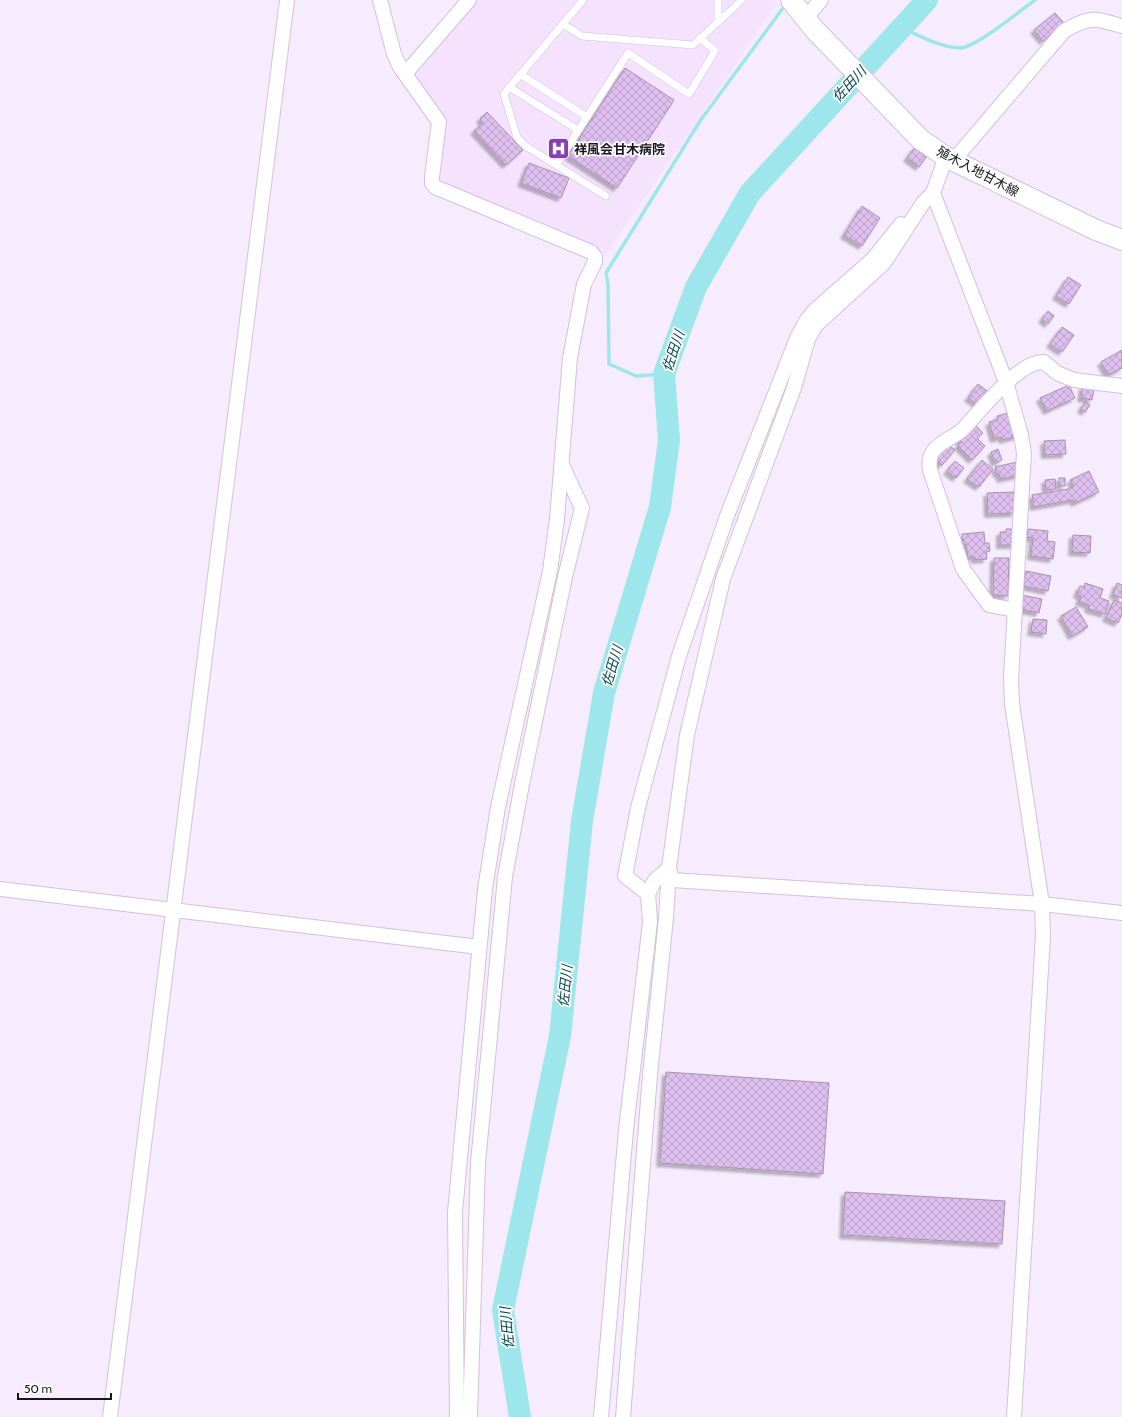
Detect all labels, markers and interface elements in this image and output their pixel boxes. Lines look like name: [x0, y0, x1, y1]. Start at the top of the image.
water label: 佐田川: [828, 61, 871, 105]
hospital icon: 祥風会甘木病院: [546, 136, 572, 162]
place label: 祥風会甘木病院: [574, 141, 665, 157]
street label: 殖木入地甘木線: [934, 143, 1022, 199]
water label: 佐田川: [658, 326, 689, 374]
water label: 佐田川: [597, 641, 627, 689]
water label: 佐田川: [554, 962, 576, 1008]
water label: 佐田川: [496, 1304, 518, 1350]
scale bar: [18, 1375, 111, 1401]
text: 50 m: [24, 1381, 52, 1396]

